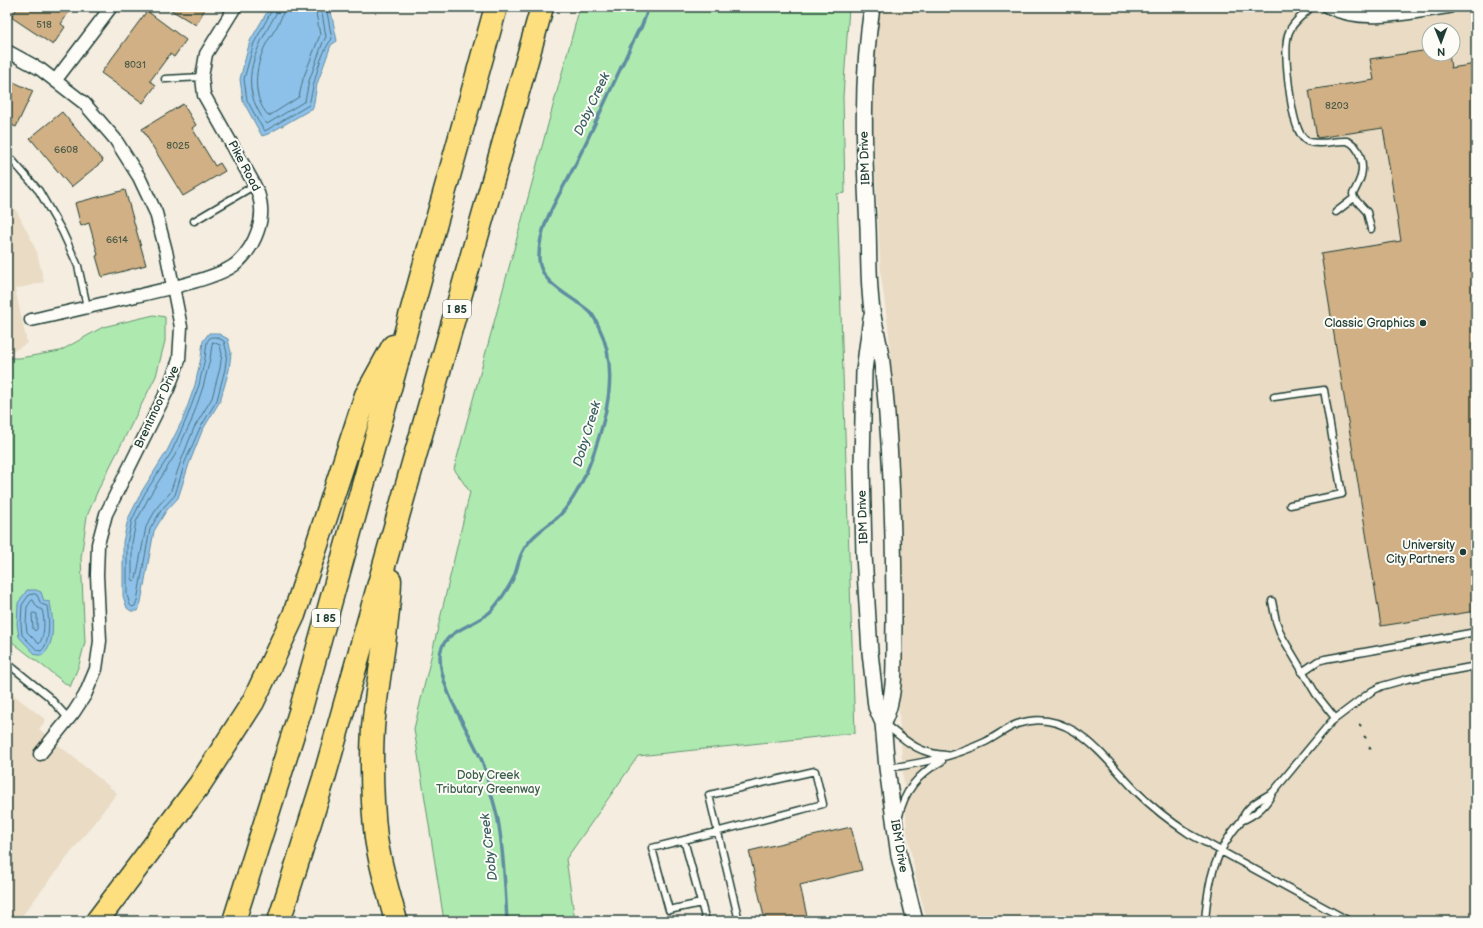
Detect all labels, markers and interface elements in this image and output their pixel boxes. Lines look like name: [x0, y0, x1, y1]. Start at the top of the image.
house number: 518: [36, 19, 52, 31]
north arrow: [1421, 22, 1461, 62]
text: N: [1437, 45, 1445, 58]
house number: 8031: [124, 59, 146, 71]
water label: Doby Creek: [570, 69, 614, 138]
house number: 8203: [1325, 100, 1349, 112]
street label: IBM Drive: [857, 131, 873, 185]
street label: Pike Road: [224, 138, 264, 194]
house number: 8025: [166, 140, 190, 152]
house number: 6608: [54, 144, 78, 156]
house number: 6614: [106, 234, 128, 246]
road number: I 85: [443, 300, 471, 318]
place label: Classic Graphics: [1324, 316, 1415, 331]
marker: Classic Graphics: [1418, 318, 1428, 328]
street label: Brentmoor Drive: [131, 363, 183, 451]
water label: Doby Creek: [569, 399, 605, 469]
street label: IBM Drive: [855, 490, 871, 544]
place label: University City Partners: [1386, 538, 1456, 567]
marker: University City Partners: [1458, 547, 1468, 557]
road number: I 85: [312, 609, 340, 627]
park label: Doby Creek Tributary Greenway: [436, 768, 541, 797]
water label: Doby Creek: [477, 812, 501, 882]
street label: IBM Drive: [887, 818, 911, 874]

